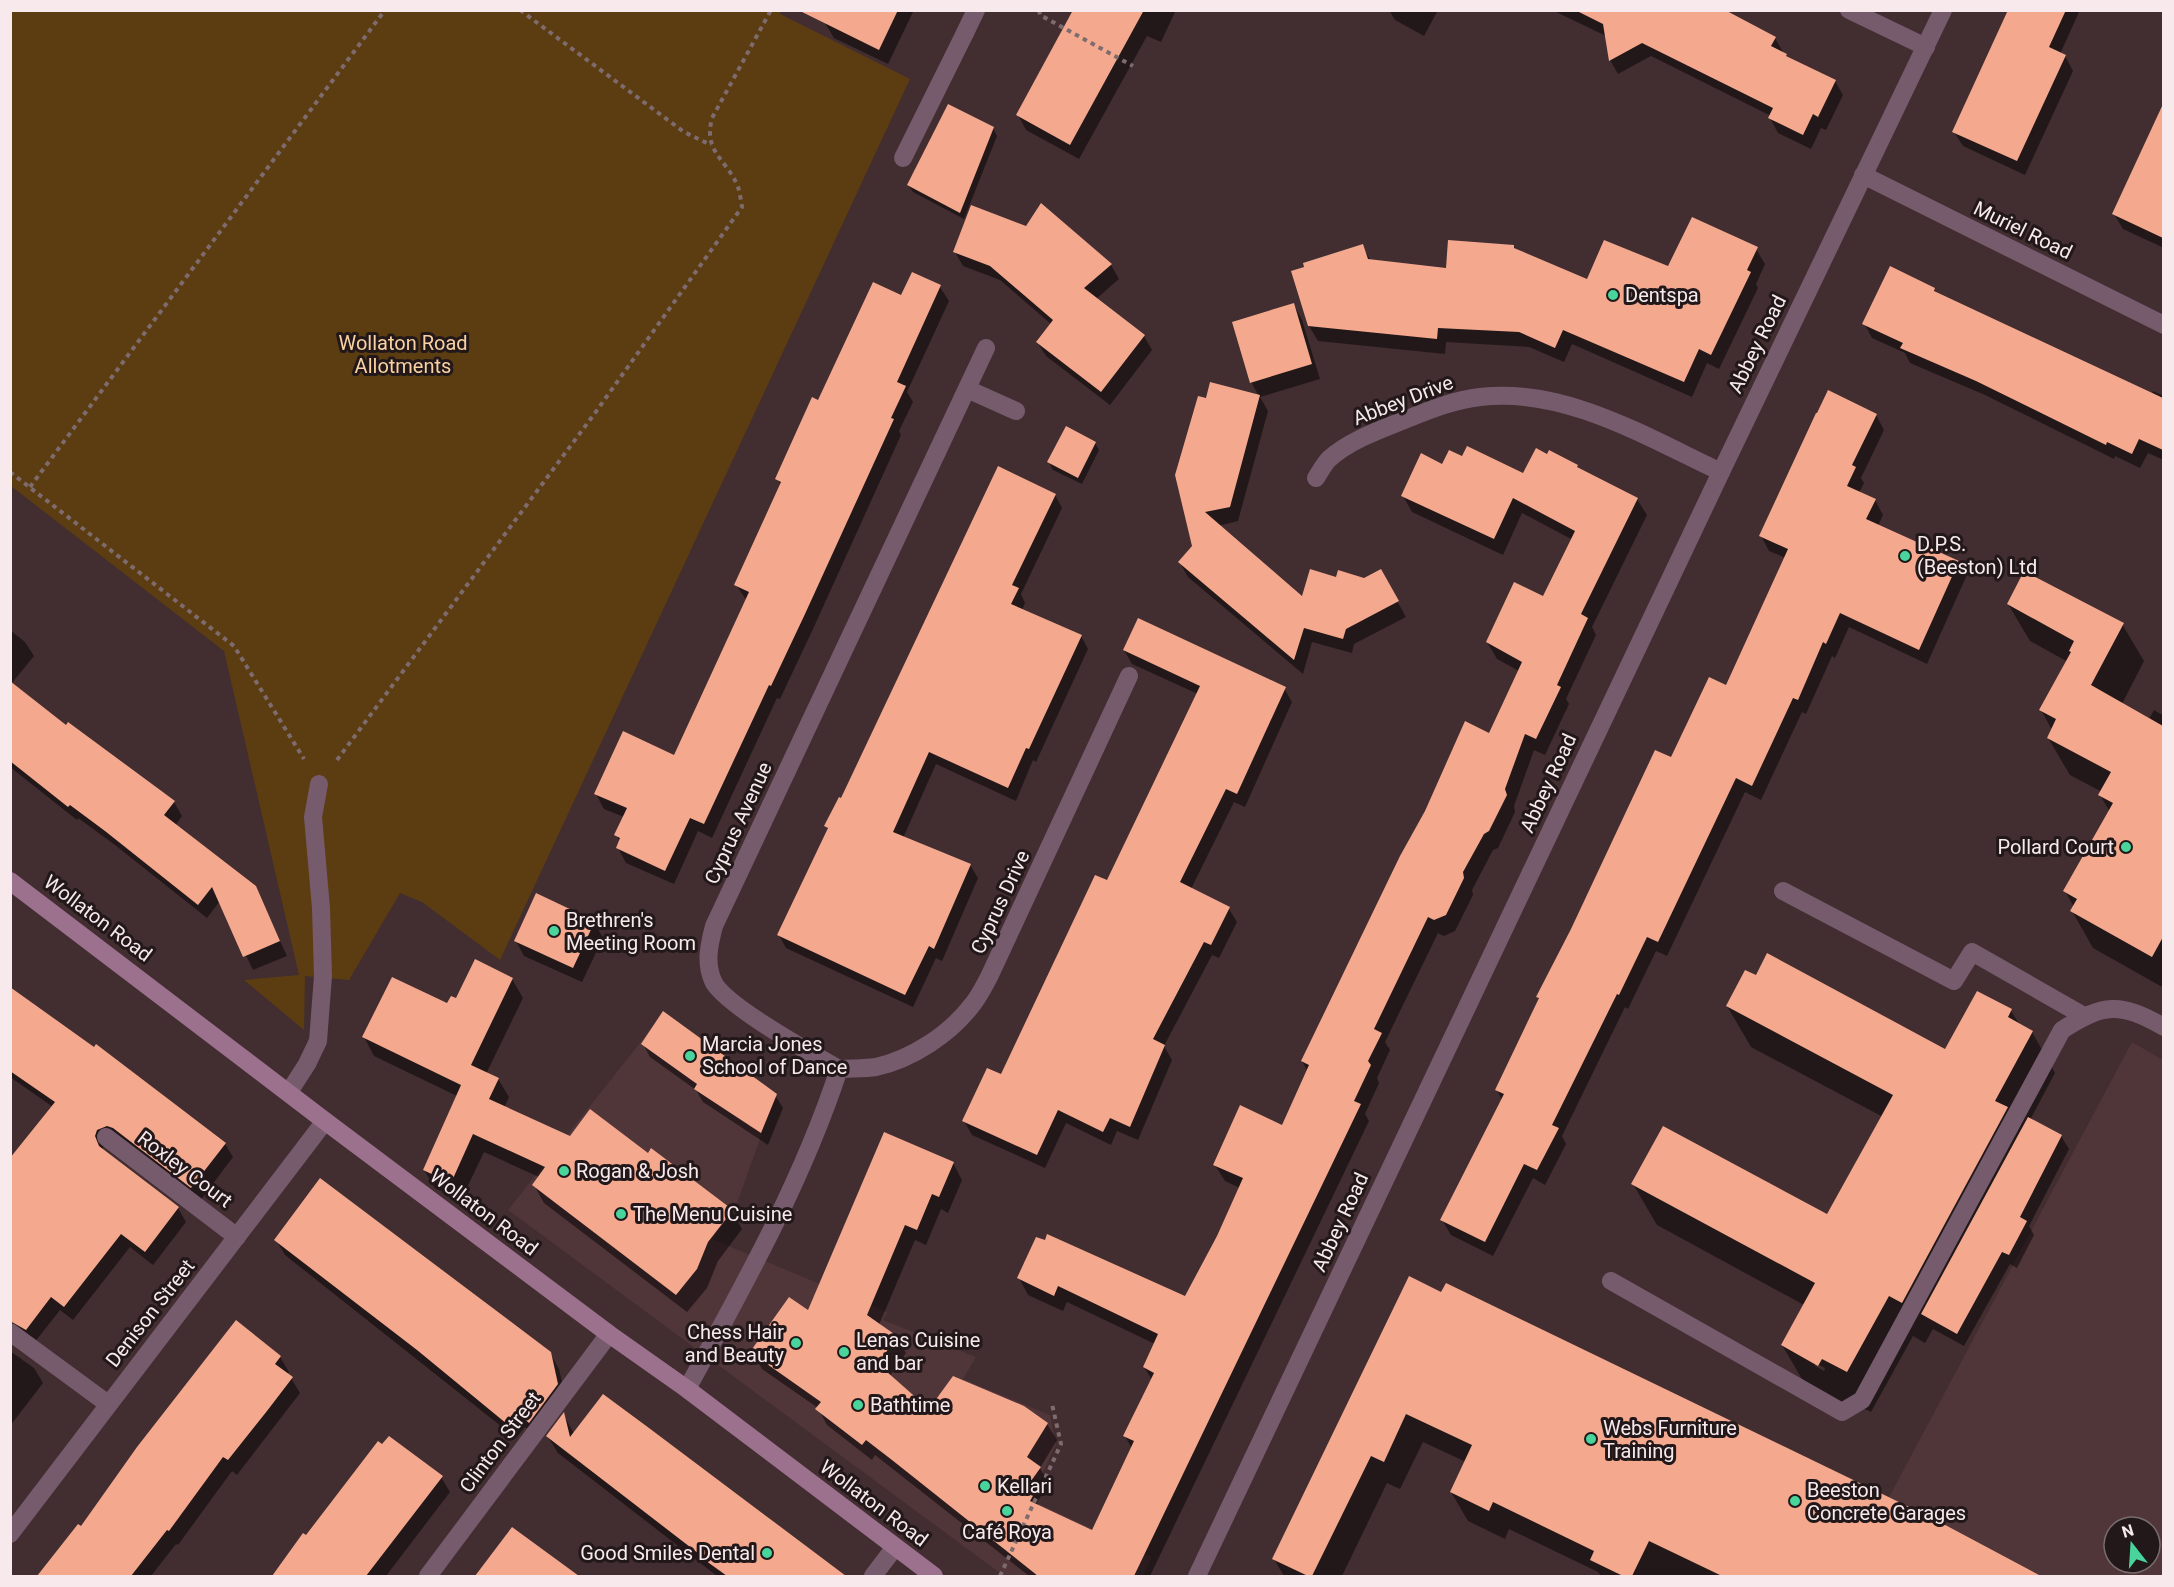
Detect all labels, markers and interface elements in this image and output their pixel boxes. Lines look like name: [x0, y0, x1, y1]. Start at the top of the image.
street label: Muriel Road: [1970, 196, 2076, 264]
place label: Dentspa: [1625, 283, 1699, 307]
marker: Dentspa: [1606, 288, 1620, 302]
street label: Abbey Road: [1723, 291, 1791, 397]
park label: Wollaton Road Allotments: [338, 331, 468, 378]
street label: Abbey Drive: [1350, 370, 1456, 430]
place label: D.P.S. (Beeston) Ltd: [1917, 532, 2037, 579]
marker: D.P.S. (Beeston) Ltd: [1898, 549, 1912, 563]
street label: Abbey Road: [1515, 730, 1581, 836]
street label: Cyprus Avenue: [699, 758, 777, 888]
place label: Pollard Court: [1997, 835, 2114, 859]
marker: Pollard Court: [2119, 840, 2133, 854]
street label: Cyprus Drive: [966, 846, 1034, 958]
street label: Wollaton Road: [39, 870, 157, 966]
place label: Brethren's Meeting Room: [566, 908, 696, 955]
marker: Brethren's Meeting Room: [547, 924, 561, 938]
place label: Marcia Jones School of Dance: [702, 1032, 847, 1079]
marker: Marcia Jones School of Dance: [683, 1049, 697, 1063]
street label: Roxley Court: [133, 1126, 237, 1212]
place label: Rogan & Josh: [576, 1159, 699, 1183]
street label: Wollaton Road: [425, 1164, 543, 1260]
marker: Rogan & Josh: [557, 1164, 571, 1178]
street label: Abbey Road: [1307, 1169, 1373, 1275]
place label: The Menu Cuisine: [633, 1202, 792, 1226]
marker: The Menu Cuisine: [614, 1207, 628, 1221]
street label: Denison Street: [100, 1254, 200, 1372]
place label: Chess Hair and Beauty: [685, 1320, 785, 1367]
place label: Lenas Cuisine and bar: [856, 1328, 980, 1375]
marker: Chess Hair and Beauty: [789, 1336, 803, 1350]
marker: Lenas Cuisine and bar: [837, 1345, 851, 1359]
street label: Clinton Street: [454, 1387, 546, 1497]
place label: Bathtime: [870, 1393, 950, 1417]
marker: Bathtime: [851, 1398, 865, 1412]
place label: Webs Furniture Training: [1603, 1416, 1737, 1463]
marker: Webs Furniture Training: [1584, 1432, 1598, 1446]
street label: Wollaton Road: [815, 1455, 933, 1551]
place label: Kellari: [997, 1474, 1052, 1498]
place label: Beeston Concrete Garages: [1807, 1478, 1966, 1525]
marker: Kellari: [978, 1479, 992, 1493]
marker: Beeston Concrete Garages: [1788, 1494, 1802, 1508]
marker: Café Roya: [1000, 1504, 1014, 1518]
north arrow: [2102, 1515, 2162, 1575]
place label: Café Roya: [962, 1520, 1052, 1544]
text: N: [2120, 1520, 2136, 1542]
place label: Good Smiles Dental: [580, 1541, 755, 1565]
marker: Good Smiles Dental: [760, 1546, 774, 1560]

